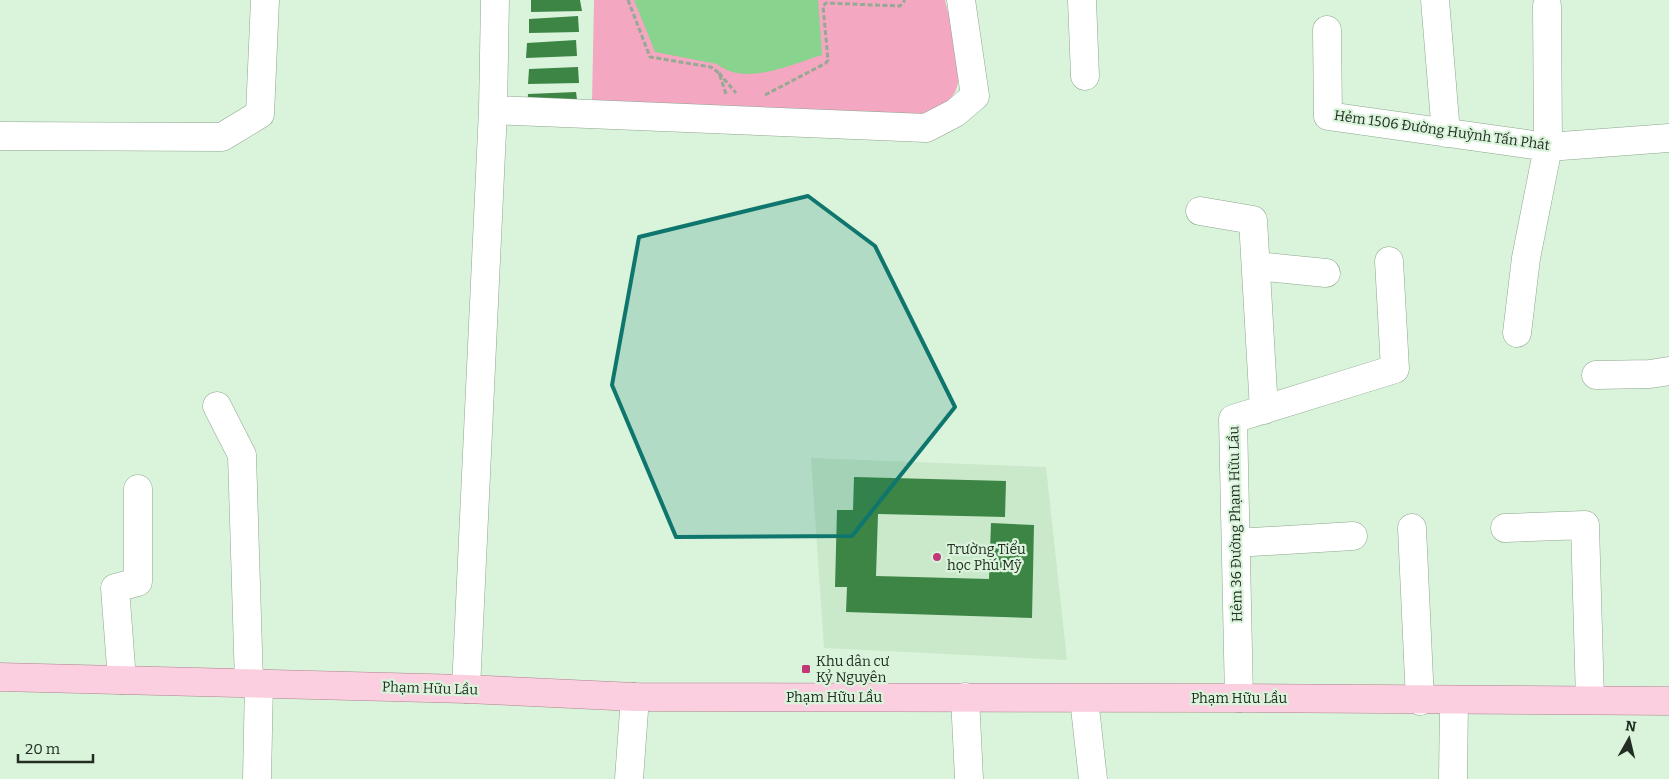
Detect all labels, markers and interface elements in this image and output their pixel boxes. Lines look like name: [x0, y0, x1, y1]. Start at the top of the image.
street label: Hẻm 1506 Đường Huỳnh Tấn Phát: [1333, 106, 1551, 154]
street label: Hẻm 36 Đường Phạm Hữu Lầu: [1224, 425, 1246, 622]
place label: Trường Tiểu học Phú Mỹ: [947, 540, 1026, 574]
marker: Trường Tiểu học Phú Mỹ: [931, 551, 943, 563]
place label: Khu dân cư Kỷ Nguyên: [816, 653, 890, 686]
marker: Khu dân cư Kỷ Nguyên: [800, 663, 812, 675]
street label: Phạm Hữu Lầu: [382, 677, 479, 699]
street label: Phạm Hữu Lầu: [786, 688, 882, 706]
street label: Phạm Hữu Lầu: [1191, 689, 1287, 707]
north arrow: [1604, 714, 1654, 764]
text: N: [1624, 717, 1637, 736]
scale bar: [18, 732, 92, 764]
text: 20 m: [25, 740, 61, 758]

